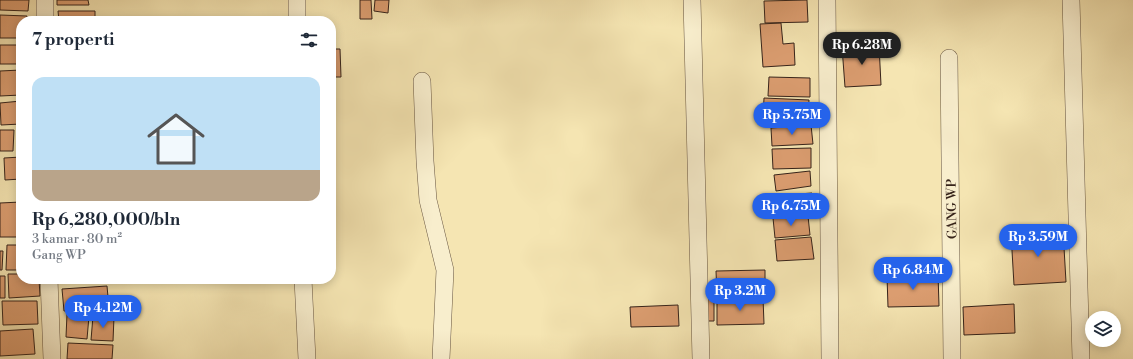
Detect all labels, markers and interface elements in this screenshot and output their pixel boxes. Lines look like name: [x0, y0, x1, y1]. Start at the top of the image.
text: 7 properti: [32, 29, 114, 51]
icon: filters: [298, 29, 320, 51]
pin: Rp 6.28M: [821, 32, 903, 66]
text: Rp 6.28M: [832, 37, 892, 53]
pin: Rp 5.75M: [751, 102, 833, 136]
icon: home: [140, 103, 212, 175]
text: Rp 5.75M: [762, 107, 822, 123]
street label: GANG WP: [943, 179, 961, 239]
pin: Rp 6.75M: [750, 193, 832, 227]
text: Rp 6.75M: [761, 198, 821, 214]
text: Rp 6,280,000/bln: [32, 209, 180, 231]
pin: Rp 3.59M: [997, 224, 1079, 258]
text: Rp 3.59M: [1008, 229, 1068, 245]
text: 3 kamar · 80 m²: [32, 231, 122, 247]
text: Gang WP: [32, 247, 86, 263]
pin: Rp 6.84M: [872, 257, 954, 291]
text: Rp 6.84M: [883, 262, 943, 278]
pin: Rp 3.2M: [703, 278, 777, 312]
text: Rp 3.2M: [714, 283, 766, 299]
pin: Rp 4.12M: [62, 295, 144, 329]
text: Rp 4.12M: [73, 300, 133, 316]
map controls: [1085, 311, 1121, 347]
button: layers: [1085, 311, 1121, 347]

